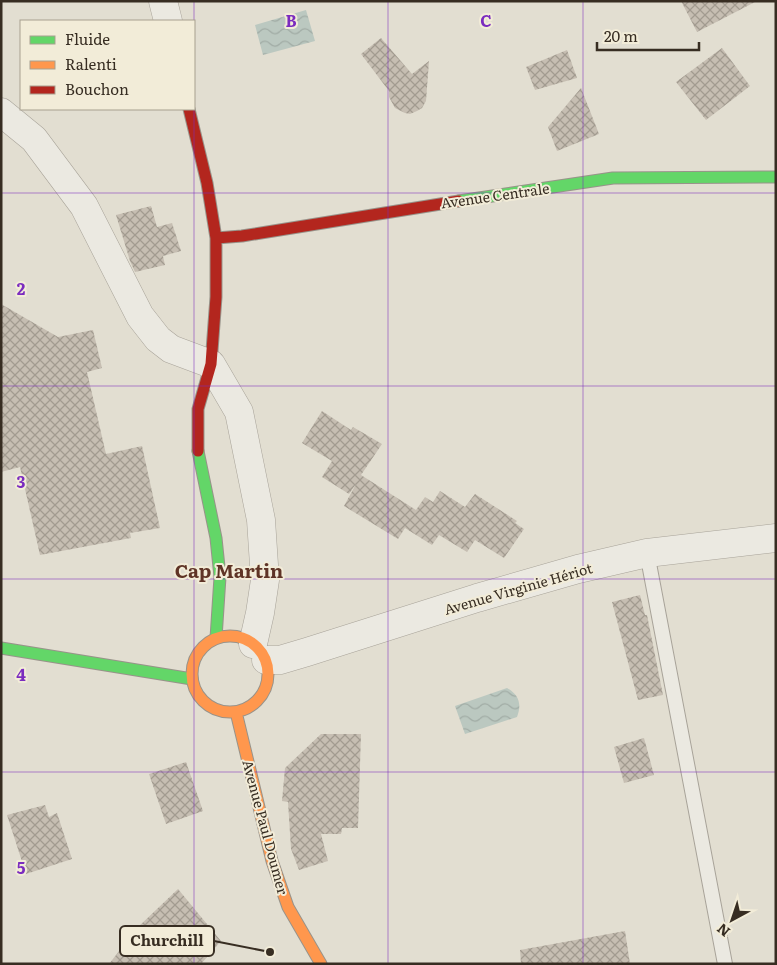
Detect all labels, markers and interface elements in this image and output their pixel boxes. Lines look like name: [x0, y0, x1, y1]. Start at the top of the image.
text: B: [285, 8, 297, 32]
text: C: [480, 8, 492, 32]
legend: [20, 20, 195, 110]
scale bar: [597, 20, 700, 52]
text: 20 m: [604, 24, 638, 47]
text: Fluide: [65, 27, 110, 50]
text: Ralenti: [65, 52, 117, 75]
text: Bouchon: [65, 77, 129, 100]
street label: Avenue Centrale: [440, 178, 550, 212]
text: 2: [17, 276, 26, 300]
text: 3: [17, 469, 26, 493]
district label: Cap Martin: [175, 556, 283, 584]
street label: Avenue Virginie Hériot: [441, 557, 595, 619]
text: 4: [16, 662, 26, 686]
street label: Avenue Paul Doumer: [238, 757, 294, 897]
text: 5: [17, 855, 26, 879]
north arrow: [707, 895, 757, 945]
text: N: [712, 919, 734, 942]
callout: Churchill: [120, 926, 214, 956]
text: Churchill: [130, 928, 204, 951]

